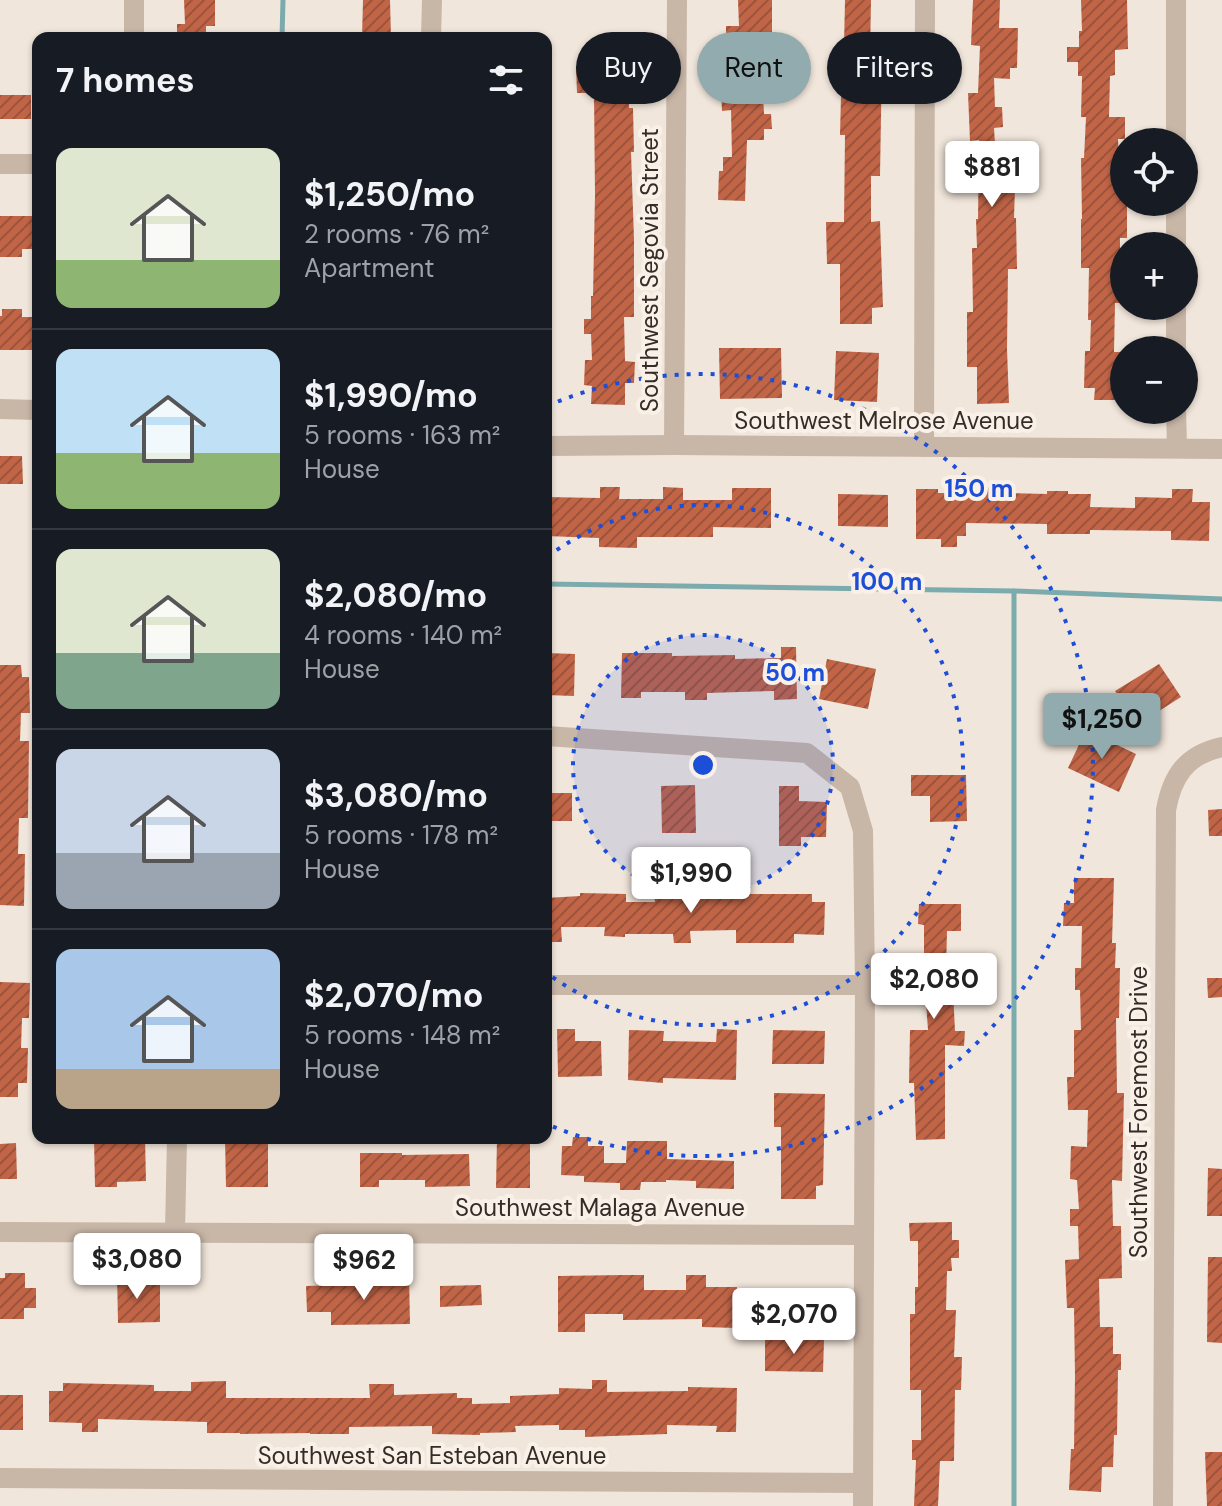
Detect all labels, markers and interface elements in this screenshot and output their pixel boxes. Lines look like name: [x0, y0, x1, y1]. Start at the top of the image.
chip: Buy: [576, 32, 681, 104]
chip: Rent: [697, 32, 811, 104]
chip: Filters: [827, 32, 962, 104]
text: 7 homes: [56, 58, 195, 103]
icon: filters: [484, 58, 528, 102]
street label: Southwest Segovia Street: [634, 128, 665, 412]
map controls: [1110, 128, 1198, 424]
button: locate: [1110, 128, 1198, 216]
pin: $881: [945, 141, 1039, 209]
text: $881: [963, 150, 1021, 184]
text: $1,250/mo: [304, 172, 475, 217]
icon: home: [120, 180, 216, 276]
text: 2 rooms · 76 m²: [304, 217, 489, 251]
button: +: [1110, 232, 1198, 320]
text: Apartment: [304, 251, 435, 285]
button: −: [1110, 336, 1198, 424]
text: $1,990/mo: [304, 373, 478, 418]
icon: home: [120, 381, 216, 477]
street label: Southwest Melrose Avenue: [734, 405, 1034, 436]
text: 5 rooms · 163 m²: [304, 418, 500, 452]
text: House: [304, 452, 380, 486]
text: 150 m: [945, 473, 1013, 504]
text: 100 m: [852, 566, 922, 597]
text: $2,080/mo: [304, 573, 487, 618]
icon: home: [120, 581, 216, 677]
text: 4 rooms · 140 m²: [304, 618, 502, 652]
text: House: [304, 652, 380, 686]
text: 50 m: [765, 657, 825, 688]
pin: $1,250: [1037, 693, 1167, 761]
text: $1,250: [1061, 702, 1143, 736]
centre of rings: [689, 751, 717, 779]
text: $3,080/mo: [304, 773, 488, 818]
icon: home: [120, 781, 216, 877]
text: 5 rooms · 178 m²: [304, 818, 498, 852]
pin: $1,990: [626, 847, 756, 915]
text: House: [304, 852, 380, 886]
text: $1,990: [650, 856, 732, 890]
pin: $2,080: [869, 953, 999, 1021]
text: $2,080: [889, 962, 979, 996]
street label: Southwest Foremost Drive: [1123, 966, 1154, 1258]
text: $2,070/mo: [304, 973, 484, 1018]
icon: home: [120, 981, 216, 1077]
text: 5 rooms · 148 m²: [304, 1018, 500, 1052]
text: House: [304, 1052, 380, 1086]
street label: Southwest Malaga Avenue: [455, 1192, 745, 1223]
pin: $3,080: [72, 1233, 202, 1301]
pin: $962: [317, 1234, 411, 1302]
text: $3,080: [92, 1242, 182, 1276]
text: $962: [332, 1243, 396, 1277]
pin: $2,070: [729, 1288, 859, 1356]
text: $2,070: [750, 1297, 838, 1331]
street label: Southwest San Esteban Avenue: [258, 1440, 606, 1471]

